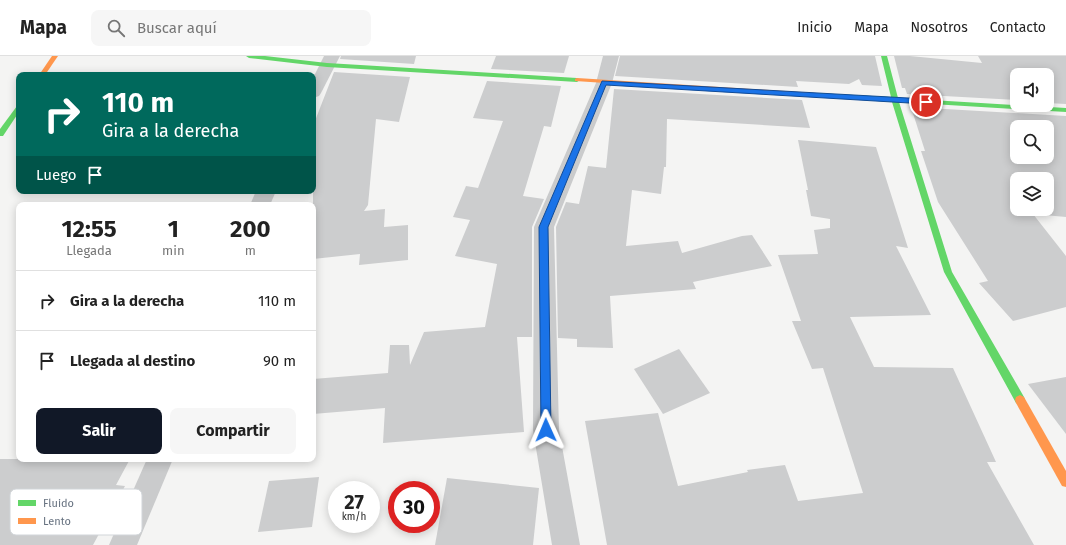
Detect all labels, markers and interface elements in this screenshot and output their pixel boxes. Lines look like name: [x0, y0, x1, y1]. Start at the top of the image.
search box: [91, 10, 371, 46]
text: Mapa: [20, 16, 67, 39]
icon: search: [105, 17, 127, 39]
text: Buscar aquí: [137, 19, 217, 37]
text: Inicio: [797, 19, 832, 36]
text: Mapa: [854, 19, 889, 36]
text: Nosotros: [911, 19, 968, 36]
text: Contacto: [990, 19, 1046, 36]
map controls: [1010, 68, 1054, 216]
button: sound: [1010, 68, 1054, 112]
pin: [909, 85, 943, 119]
text: 110 m: [102, 86, 174, 119]
icon: right: [36, 88, 88, 140]
icon: arrive: [915, 91, 937, 113]
text: Gira a la derecha: [102, 120, 239, 142]
button: search: [1010, 120, 1054, 164]
icon: arrive: [84, 164, 106, 186]
text: Luego: [36, 166, 76, 184]
button: layers: [1010, 172, 1054, 216]
text: 12:55: [61, 215, 117, 243]
text: 1: [168, 215, 179, 243]
text: 200: [230, 215, 271, 243]
text: Llegada: [66, 243, 112, 258]
text: min: [162, 243, 185, 258]
text: m: [245, 243, 256, 258]
icon: right: [36, 290, 58, 312]
text: Gira a la derecha: [70, 292, 184, 310]
text: 110 m: [258, 292, 296, 310]
icon: arrive: [36, 350, 58, 372]
text: Llegada al destino: [70, 352, 195, 370]
text: 90 m: [263, 352, 296, 370]
button: Salir: [36, 408, 162, 454]
button: Compartir: [170, 408, 296, 454]
position arrow: [525, 409, 567, 451]
speed limit sign: 30: [388, 481, 440, 533]
legend: [10, 489, 142, 535]
text: 27: [344, 490, 364, 514]
text: Fluido: [43, 497, 74, 510]
text: km/h: [342, 511, 366, 523]
text: Lento: [43, 515, 71, 528]

